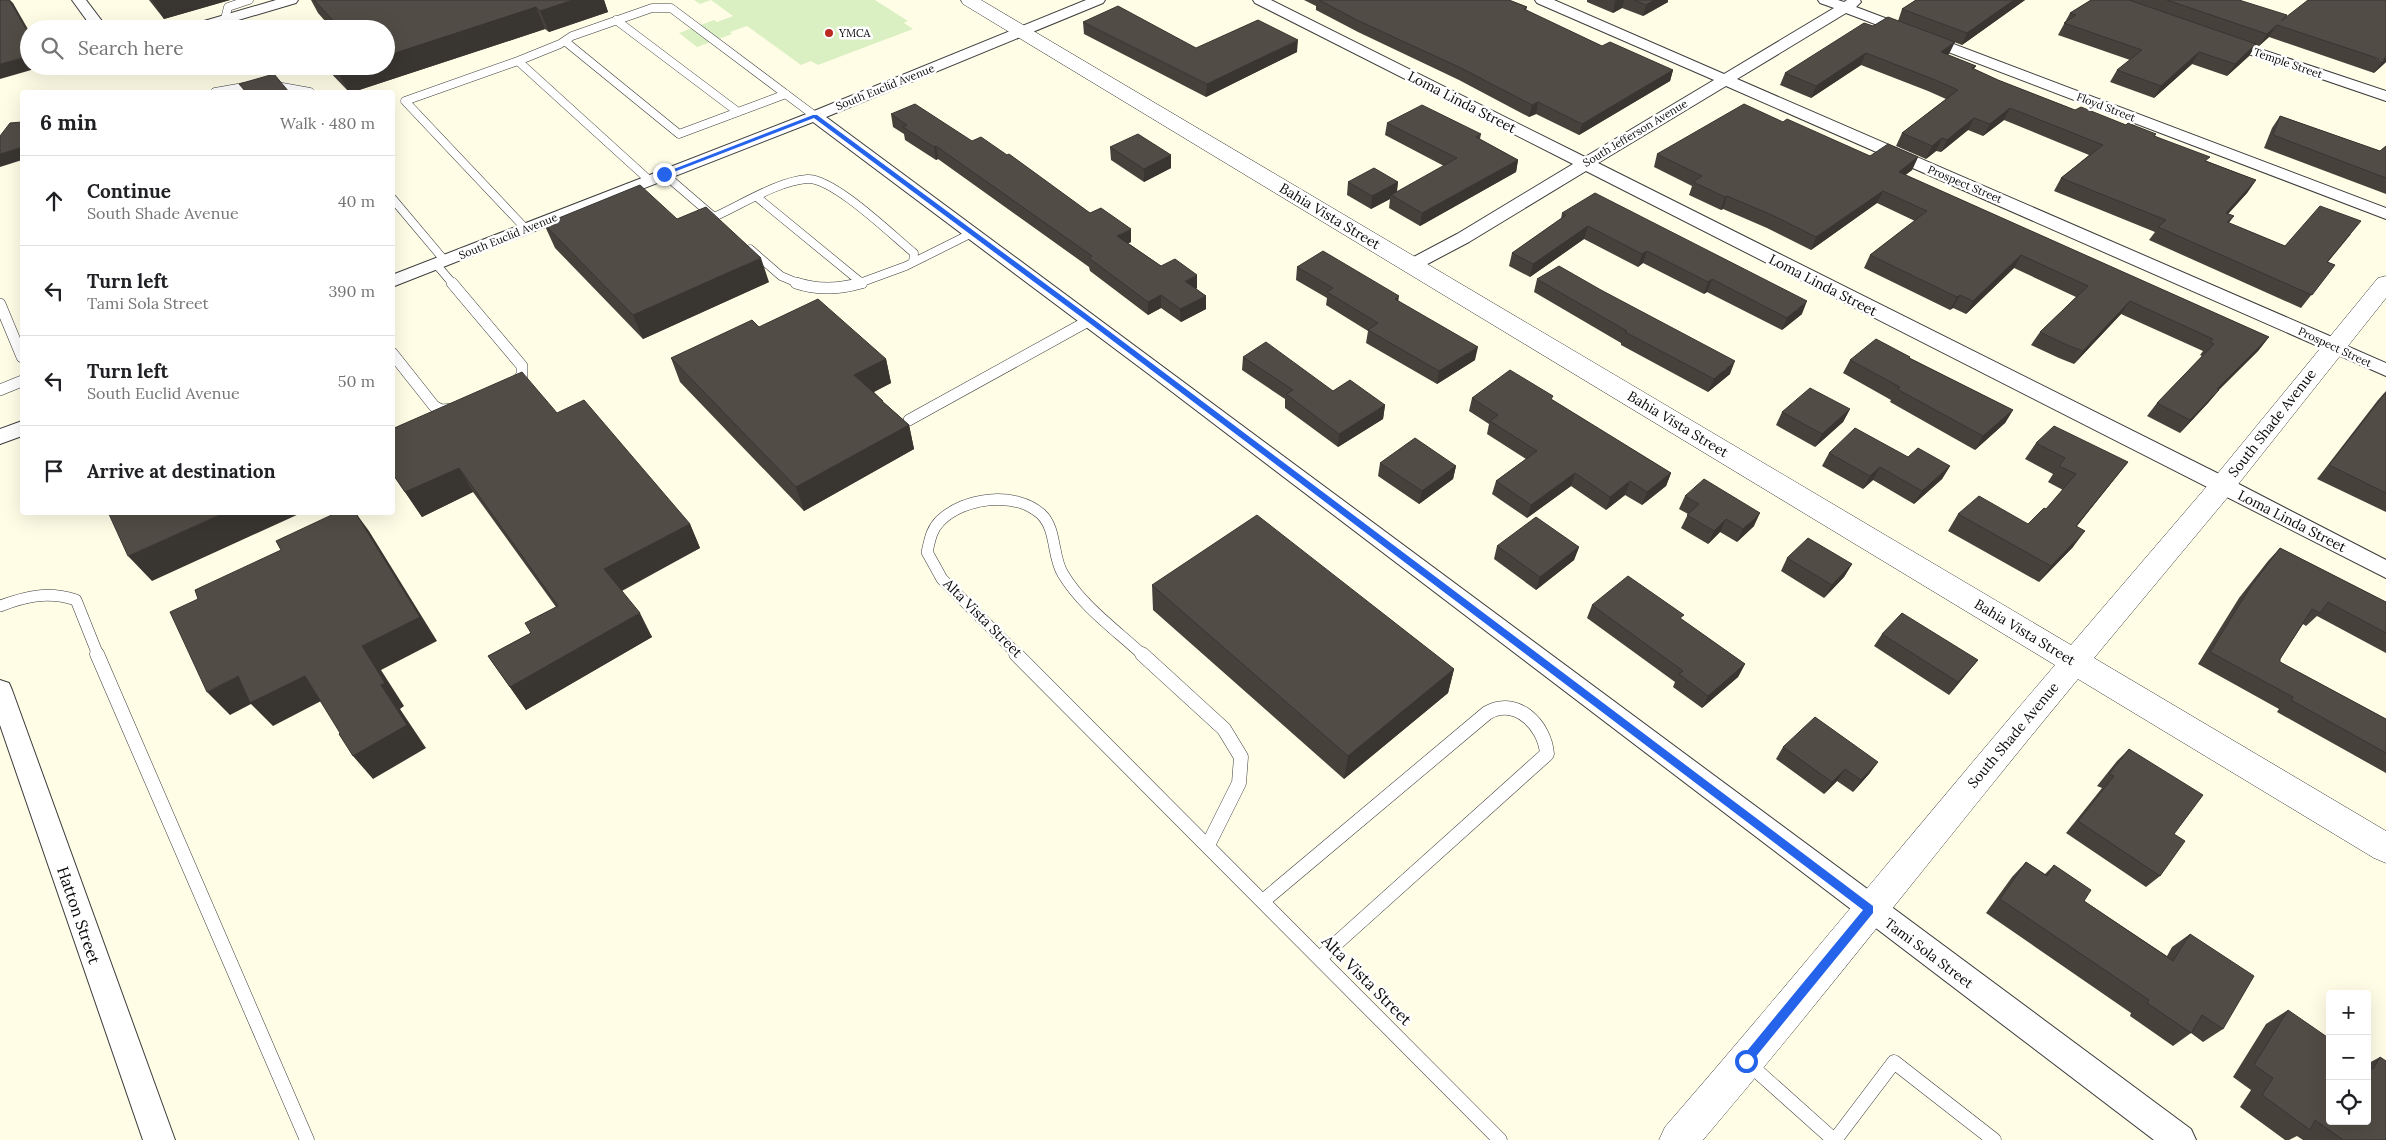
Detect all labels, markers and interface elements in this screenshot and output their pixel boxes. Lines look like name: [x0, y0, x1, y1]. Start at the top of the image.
search box: [20, 20, 395, 75]
place label: YMCA: [838, 26, 872, 40]
marker: YMCA: [823, 27, 835, 39]
icon: search: [38, 34, 66, 62]
text: Search here: [78, 36, 184, 60]
street label: Temple Street: [2252, 45, 2325, 82]
street label: South Euclid Avenue: [834, 61, 936, 113]
street label: Loma Linda Street: [1405, 67, 1520, 137]
street label: Floyd Street: [2075, 89, 2138, 125]
street label: South Jefferson Avenue: [1580, 96, 1690, 170]
text: 6 min: [40, 109, 97, 136]
text: Walk · 480 m: [280, 113, 375, 133]
street label: Prospect Street: [1926, 162, 2005, 206]
route end: [653, 163, 676, 186]
text: Continue: [87, 179, 171, 203]
street label: Bahia Vista Street: [1276, 179, 1384, 254]
icon: ahead: [40, 187, 68, 215]
text: 40 m: [338, 191, 375, 211]
text: South Shade Avenue: [87, 203, 239, 223]
street label: South Euclid Avenue: [457, 210, 559, 262]
street label: Loma Linda Street: [1766, 250, 1881, 320]
text: Turn left: [87, 269, 168, 293]
icon: left: [40, 277, 68, 305]
text: 390 m: [328, 281, 375, 301]
text: Tami Sola Street: [87, 293, 209, 313]
street label: Prospect Street: [2296, 324, 2375, 370]
text: Turn left: [87, 359, 168, 383]
street label: South Shade Avenue: [2224, 365, 2320, 481]
icon: left: [40, 367, 68, 395]
text: 50 m: [338, 371, 375, 391]
text: South Euclid Avenue: [87, 383, 240, 403]
street label: Bahia Vista Street: [1624, 387, 1732, 462]
icon: arrive: [40, 457, 68, 485]
text: Arrive at destination: [87, 459, 276, 483]
street label: Loma Linda Street: [2235, 486, 2350, 556]
street label: Alta Vista Street: [939, 574, 1027, 662]
street label: Bahia Vista Street: [1971, 595, 2079, 670]
street label: South Shade Avenue: [1963, 678, 2063, 792]
street label: Hatton Street: [53, 864, 105, 967]
street label: Tami Sola Street: [1881, 914, 1977, 993]
street label: Alta Vista Street: [1317, 930, 1417, 1030]
map controls: [2326, 990, 2371, 1125]
button: +: [2326, 990, 2371, 1035]
button: −: [2326, 1035, 2371, 1080]
route start: [1735, 1050, 1758, 1073]
button: locate: [2326, 1080, 2371, 1125]

